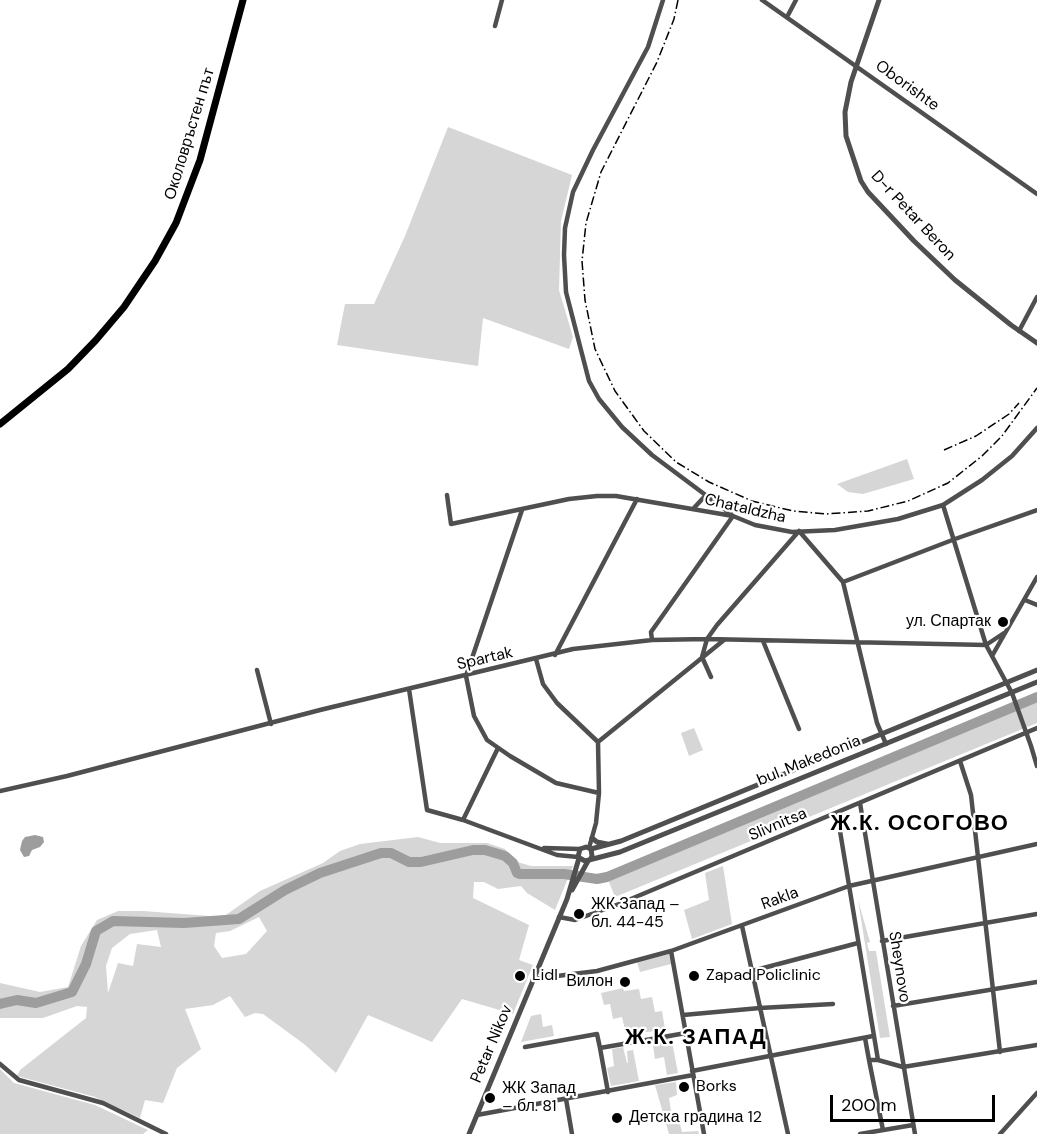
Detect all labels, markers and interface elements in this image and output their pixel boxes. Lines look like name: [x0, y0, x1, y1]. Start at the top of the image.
street label: Oborishte: [871, 56, 943, 116]
street label: Околовръстен път: [161, 66, 219, 202]
street label: D-r Petar Beron: [867, 167, 959, 265]
street label: Chataldzha: [702, 490, 788, 528]
place label: ул. Спартак: [906, 612, 991, 632]
marker: ул. Спартак: [996, 615, 1010, 629]
street label: Spartak: [455, 643, 515, 675]
street label: bul. Makedonia: [754, 731, 864, 791]
street label: Slivnitsa: [746, 804, 810, 846]
district label: Ж.К. ОСОГОВО: [831, 811, 1009, 837]
street label: Rakla: [759, 883, 801, 915]
place label: ЖК Запад – бл. 44-45: [591, 895, 680, 933]
marker: ЖК Запад – бл. 44-45: [572, 907, 586, 921]
street label: Sheynovo: [884, 930, 914, 1004]
place label: Lidl: [532, 966, 558, 986]
place label: Zapad Policlinic: [706, 966, 821, 986]
marker: Lidl: [513, 969, 527, 983]
marker: Zapad Policlinic: [687, 969, 701, 983]
place label: Вилон: [566, 972, 613, 992]
marker: Вилон: [618, 975, 632, 989]
street label: Petar Nikov: [467, 1002, 517, 1086]
district label: Ж.К. ЗАПАД: [625, 1025, 767, 1051]
place label: Borks: [696, 1077, 737, 1097]
place label: ЖК Запад – бл. 81: [502, 1079, 576, 1117]
marker: Borks: [677, 1080, 691, 1094]
scale bar: [833, 1083, 998, 1121]
marker: ЖК Запад – бл. 81: [483, 1091, 497, 1105]
text: 200 m: [841, 1093, 897, 1117]
place label: Детска градина 12: [629, 1108, 762, 1128]
marker: Детска градина 12: [610, 1111, 624, 1125]

